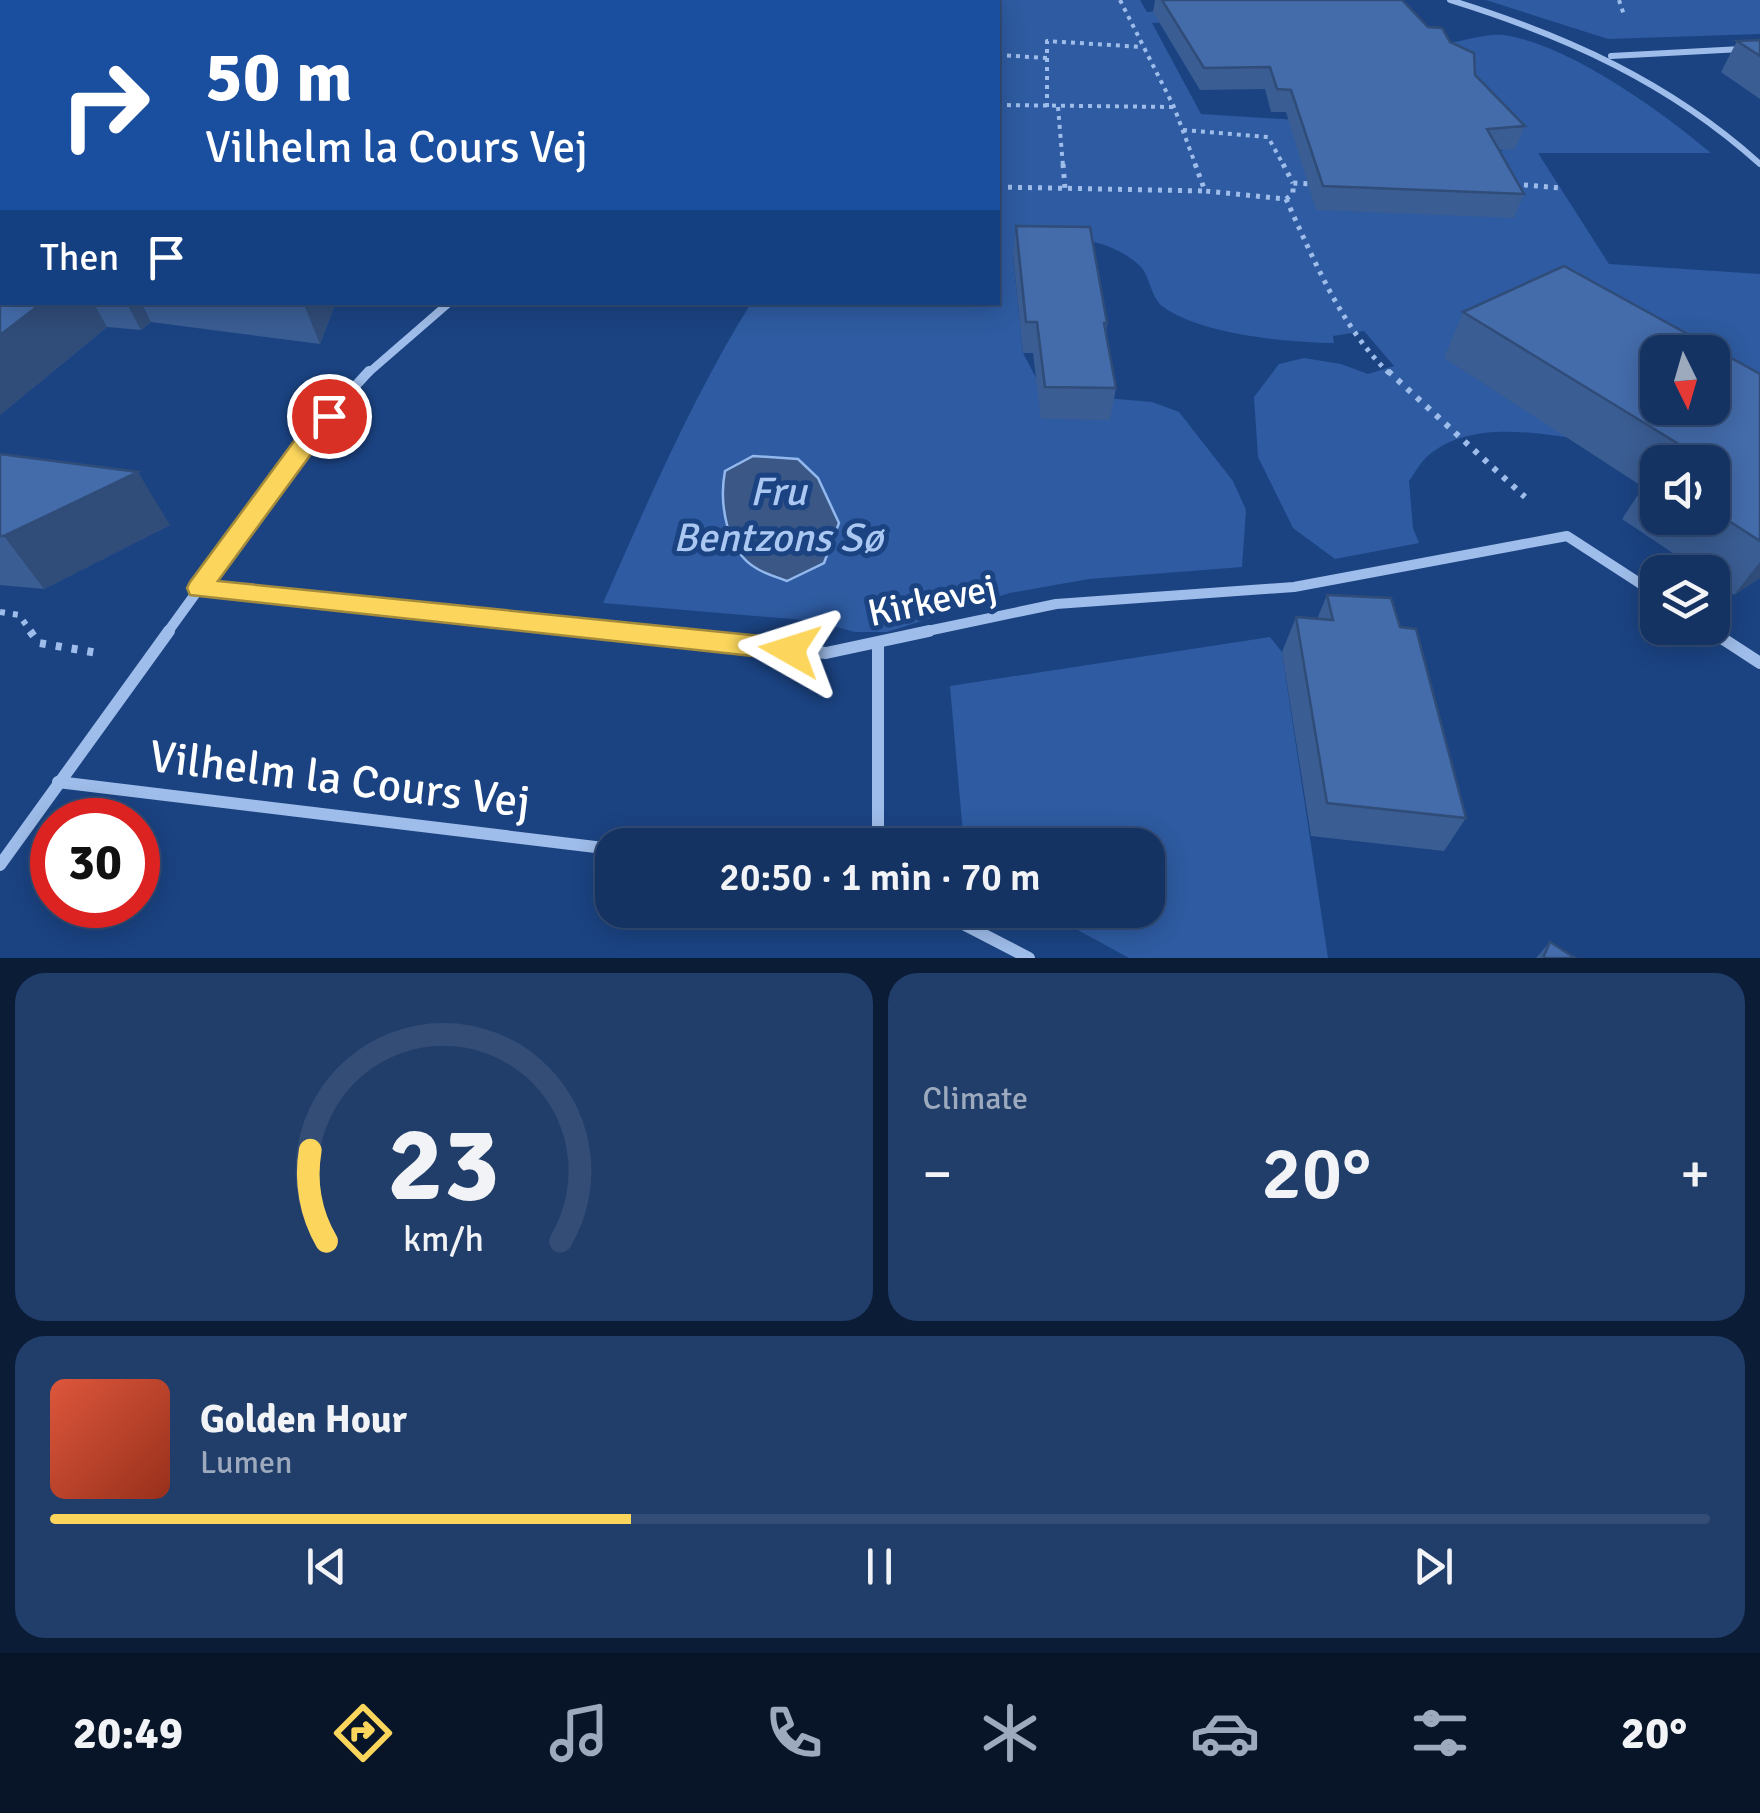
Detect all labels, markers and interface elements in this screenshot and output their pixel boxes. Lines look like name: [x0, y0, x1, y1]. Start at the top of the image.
text: 50 m: [205, 34, 353, 120]
icon: right: [40, 40, 170, 170]
text: Vilhelm la Cours Vej: [205, 120, 588, 175]
icon: arrive: [139, 230, 194, 285]
text: Then: [40, 234, 119, 281]
north arrow: [1640, 335, 1730, 425]
map controls: [1640, 335, 1730, 645]
pin: [287, 374, 372, 459]
icon: arrive: [302, 389, 357, 444]
button: sound: [1640, 445, 1730, 535]
water label: Fru Bentzons Sø: [673, 467, 885, 563]
button: layers: [1640, 555, 1730, 645]
street label: Kirkevej: [864, 564, 1001, 637]
position arrow: [738, 598, 842, 702]
street label: Vilhelm la Cours Vej: [146, 729, 533, 830]
speed limit sign: 30: [30, 798, 160, 928]
text: 20:50 · 1 min · 70 m: [719, 854, 1041, 901]
text: Climate: [923, 1079, 1028, 1118]
text: 23: [388, 1101, 500, 1229]
text: 20°: [1261, 1127, 1371, 1220]
text: −: [923, 1140, 952, 1208]
text: +: [1680, 1140, 1710, 1208]
text: km/h: [403, 1217, 484, 1261]
text: Golden Hour: [200, 1396, 407, 1443]
text: Lumen: [200, 1443, 292, 1482]
icon: previous: [299, 1539, 354, 1594]
icon: pause: [852, 1539, 907, 1594]
icon: next: [1406, 1539, 1461, 1594]
icon: directions: [328, 1698, 398, 1768]
icon: music: [544, 1698, 614, 1768]
icon: phone: [759, 1698, 829, 1768]
icon: climate: [975, 1698, 1045, 1768]
icon: car: [1190, 1698, 1260, 1768]
icon: filters: [1405, 1698, 1475, 1768]
text: 20:49: [73, 1706, 183, 1761]
text: 20°: [1621, 1706, 1687, 1761]

